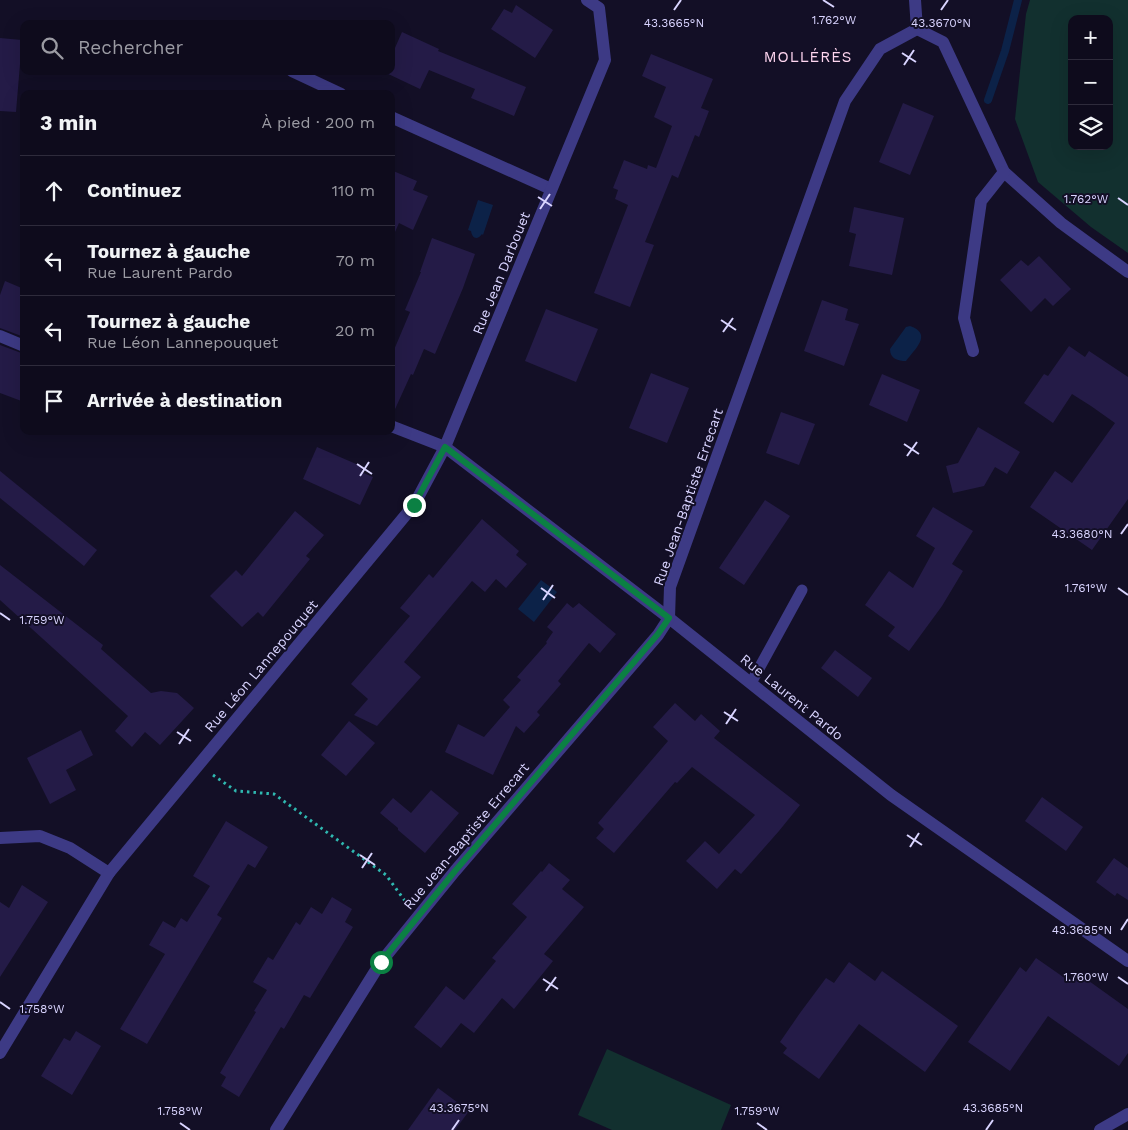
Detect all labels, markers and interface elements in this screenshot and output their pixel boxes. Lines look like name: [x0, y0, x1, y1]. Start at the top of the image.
text: 1.762°W: [812, 13, 857, 27]
map controls: [1068, 15, 1113, 150]
button: +: [1068, 15, 1113, 60]
text: 43.3665°N: [644, 16, 704, 30]
text: 43.3670°N: [911, 16, 971, 30]
search box: [20, 20, 395, 75]
icon: search: [38, 34, 66, 62]
text: Rechercher: [78, 36, 183, 59]
district label: MOLLÉRÈS: [764, 48, 852, 66]
button: −: [1068, 60, 1113, 105]
button: layers: [1068, 105, 1113, 150]
text: 3 min: [40, 110, 97, 135]
text: À pied · 200 m: [262, 113, 375, 132]
icon: ahead: [40, 177, 68, 205]
text: Continuez: [87, 179, 181, 202]
text: 110 m: [332, 181, 375, 200]
text: 1.762°W: [1064, 192, 1109, 206]
street label: Rue Jean Darbouet: [469, 209, 533, 337]
text: Tournez à gauche: [87, 240, 250, 263]
icon: left: [40, 247, 68, 275]
text: 70 m: [336, 251, 375, 270]
text: Rue Laurent Pardo: [87, 263, 233, 282]
text: Tournez à gauche: [87, 310, 250, 333]
icon: left: [40, 317, 68, 345]
text: 20 m: [335, 321, 375, 340]
text: Rue Léon Lannepouquet: [87, 333, 278, 352]
icon: arrive: [40, 387, 68, 415]
text: Arrivée à destination: [87, 389, 282, 412]
street label: Rue Jean-Baptiste Errecart: [650, 406, 726, 588]
route end: [403, 494, 426, 517]
text: 43.3680°N: [1052, 527, 1113, 541]
text: 1.761°W: [1065, 581, 1108, 595]
street label: Rue Léon Lannepouquet: [201, 597, 321, 735]
text: 1.759°W: [19, 613, 65, 627]
street label: Rue Laurent Pardo: [737, 651, 847, 743]
street label: Rue Jean-Baptiste Errecart: [400, 759, 532, 913]
text: 43.3685°N: [1052, 923, 1112, 937]
route start: [370, 951, 393, 974]
text: 1.760°W: [1063, 970, 1109, 984]
text: 1.758°W: [20, 1002, 65, 1016]
text: 43.3675°N: [429, 1101, 489, 1115]
text: 43.3685°N: [963, 1101, 1023, 1115]
text: 1.758°W: [158, 1104, 203, 1118]
text: 1.759°W: [734, 1104, 780, 1118]

